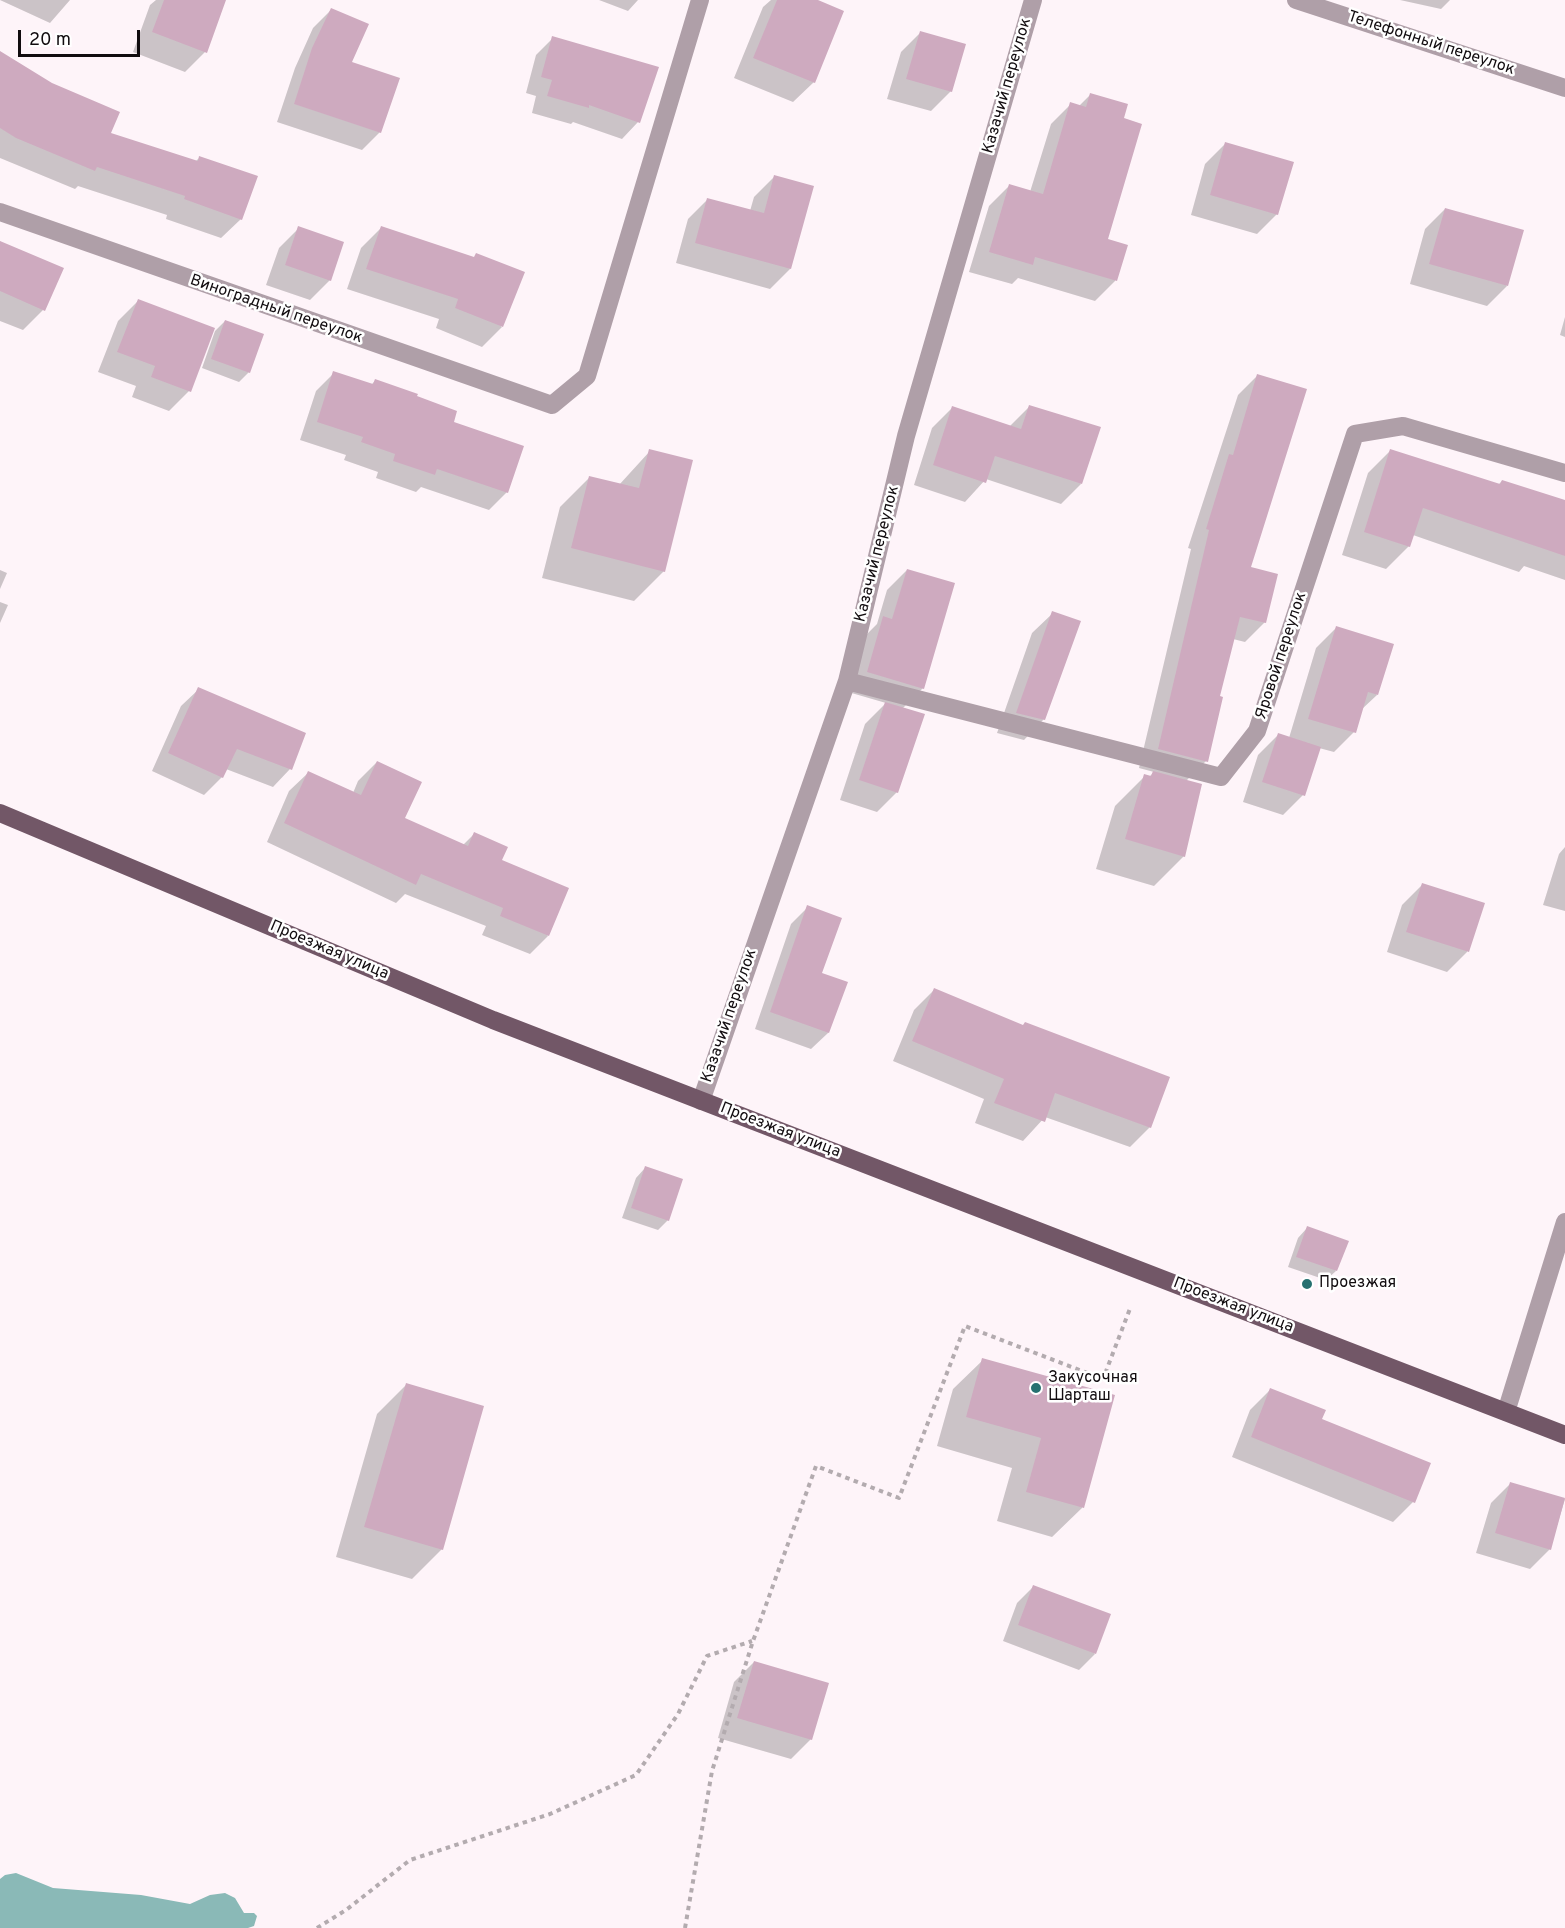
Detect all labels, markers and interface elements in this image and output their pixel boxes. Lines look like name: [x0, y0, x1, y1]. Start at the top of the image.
street label: Телефонный переулок: [1345, 8, 1517, 80]
street label: Казачий переулок: [979, 16, 1037, 156]
scale bar: [21, 18, 142, 56]
text: 20 m: [29, 29, 71, 52]
street label: Виноградный переулок: [187, 271, 365, 349]
street label: Казачий переулок: [852, 484, 904, 624]
street label: Яровой переулок: [1252, 590, 1312, 722]
street label: Проезжая улица: [267, 917, 391, 985]
street label: Казачий переулок: [698, 947, 762, 1085]
street label: Проезжая улица: [717, 1099, 843, 1163]
street label: Проезжая улица: [1170, 1274, 1296, 1338]
place label: Проезжая: [1319, 1274, 1396, 1294]
marker: Проезжая: [1300, 1277, 1314, 1291]
place label: Закусочная Шарташ: [1048, 1369, 1138, 1407]
marker: Закусочная Шарташ: [1029, 1381, 1043, 1395]

